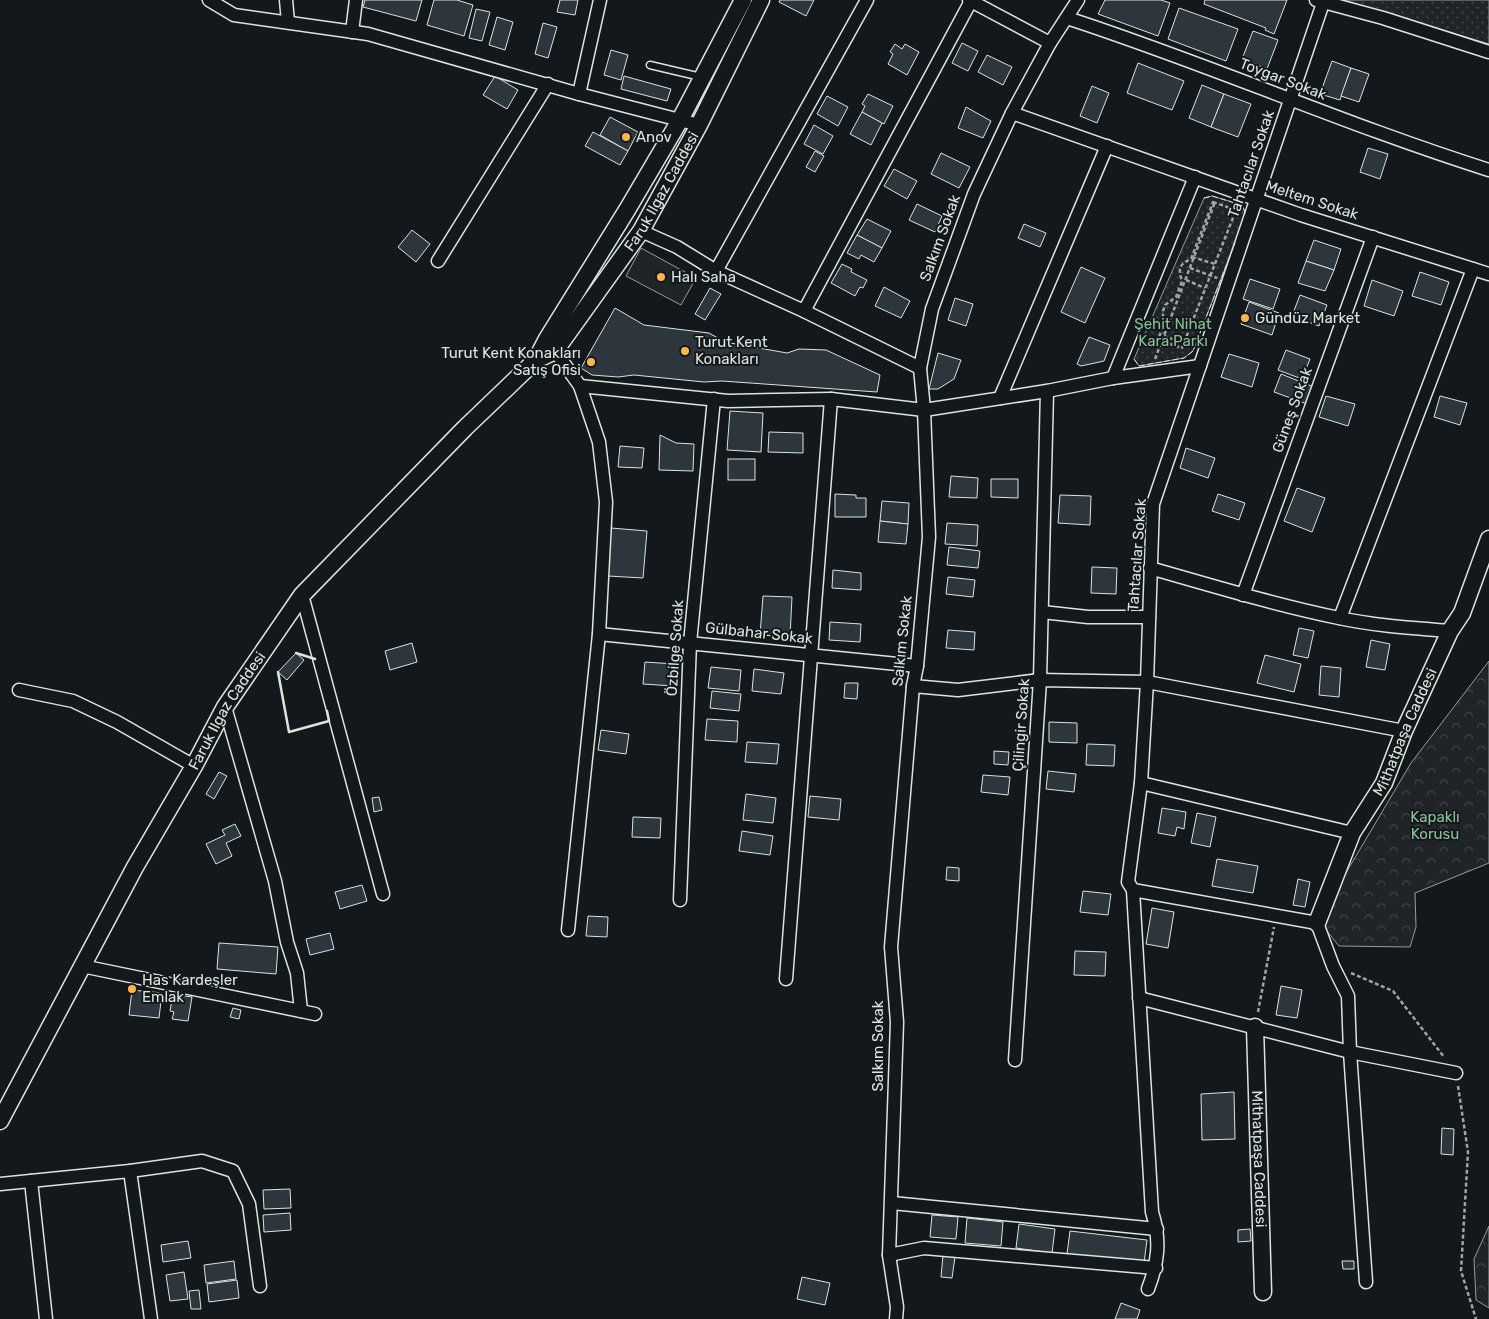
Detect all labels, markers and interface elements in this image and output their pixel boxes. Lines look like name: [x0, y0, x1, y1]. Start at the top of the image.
street label: Toygar Sokak: [1237, 54, 1329, 104]
street label: Tahtacılar Sokak: [1224, 107, 1278, 220]
street label: Faruk Ilgaz Caddesi: [620, 128, 703, 255]
place label: Anov: [636, 128, 672, 146]
marker: Anov: [620, 131, 632, 143]
street label: Meltem Sokak: [1263, 176, 1361, 224]
street label: Salkım Sokak: [916, 192, 964, 284]
place label: Halı Saha: [671, 268, 736, 286]
marker: Halı Saha: [655, 271, 667, 283]
place label: Gündüz Market: [1255, 309, 1360, 327]
marker: Gündüz Market: [1239, 312, 1251, 324]
park label: Şehit Nihat Kara Parkı: [1134, 315, 1212, 350]
place label: Turut Kent Konakları: [695, 333, 768, 368]
place label: Turut Kent Konakları Satış Ofisi: [441, 344, 581, 379]
marker: Turut Kent Konakları: [679, 345, 691, 357]
marker: Turut Kent Konakları Satış Ofisi: [585, 356, 597, 368]
street label: Güneş Sokak: [1268, 365, 1316, 455]
street label: Tahtacılar Sokak: [1124, 498, 1150, 612]
street label: Salkım Sokak: [888, 594, 916, 687]
street label: Özbilge Sokak: [663, 599, 687, 697]
street label: Gülbahar Sokak: [704, 618, 814, 648]
street label: Faruk Ilgaz Caddesi: [185, 648, 269, 773]
street label: Mithatpaşa Caddesi: [1369, 665, 1441, 799]
street label: Çilingir Sokak: [1009, 678, 1033, 772]
park label: Kapaklı Korusu: [1410, 808, 1460, 843]
place label: Has Kardeşler Emlak: [142, 971, 238, 1006]
marker: Has Kardeşler Emlak: [126, 983, 138, 995]
street label: Salkım Sokak: [869, 1000, 887, 1092]
street label: Mithatpaşa Caddesi: [1248, 1090, 1270, 1228]

